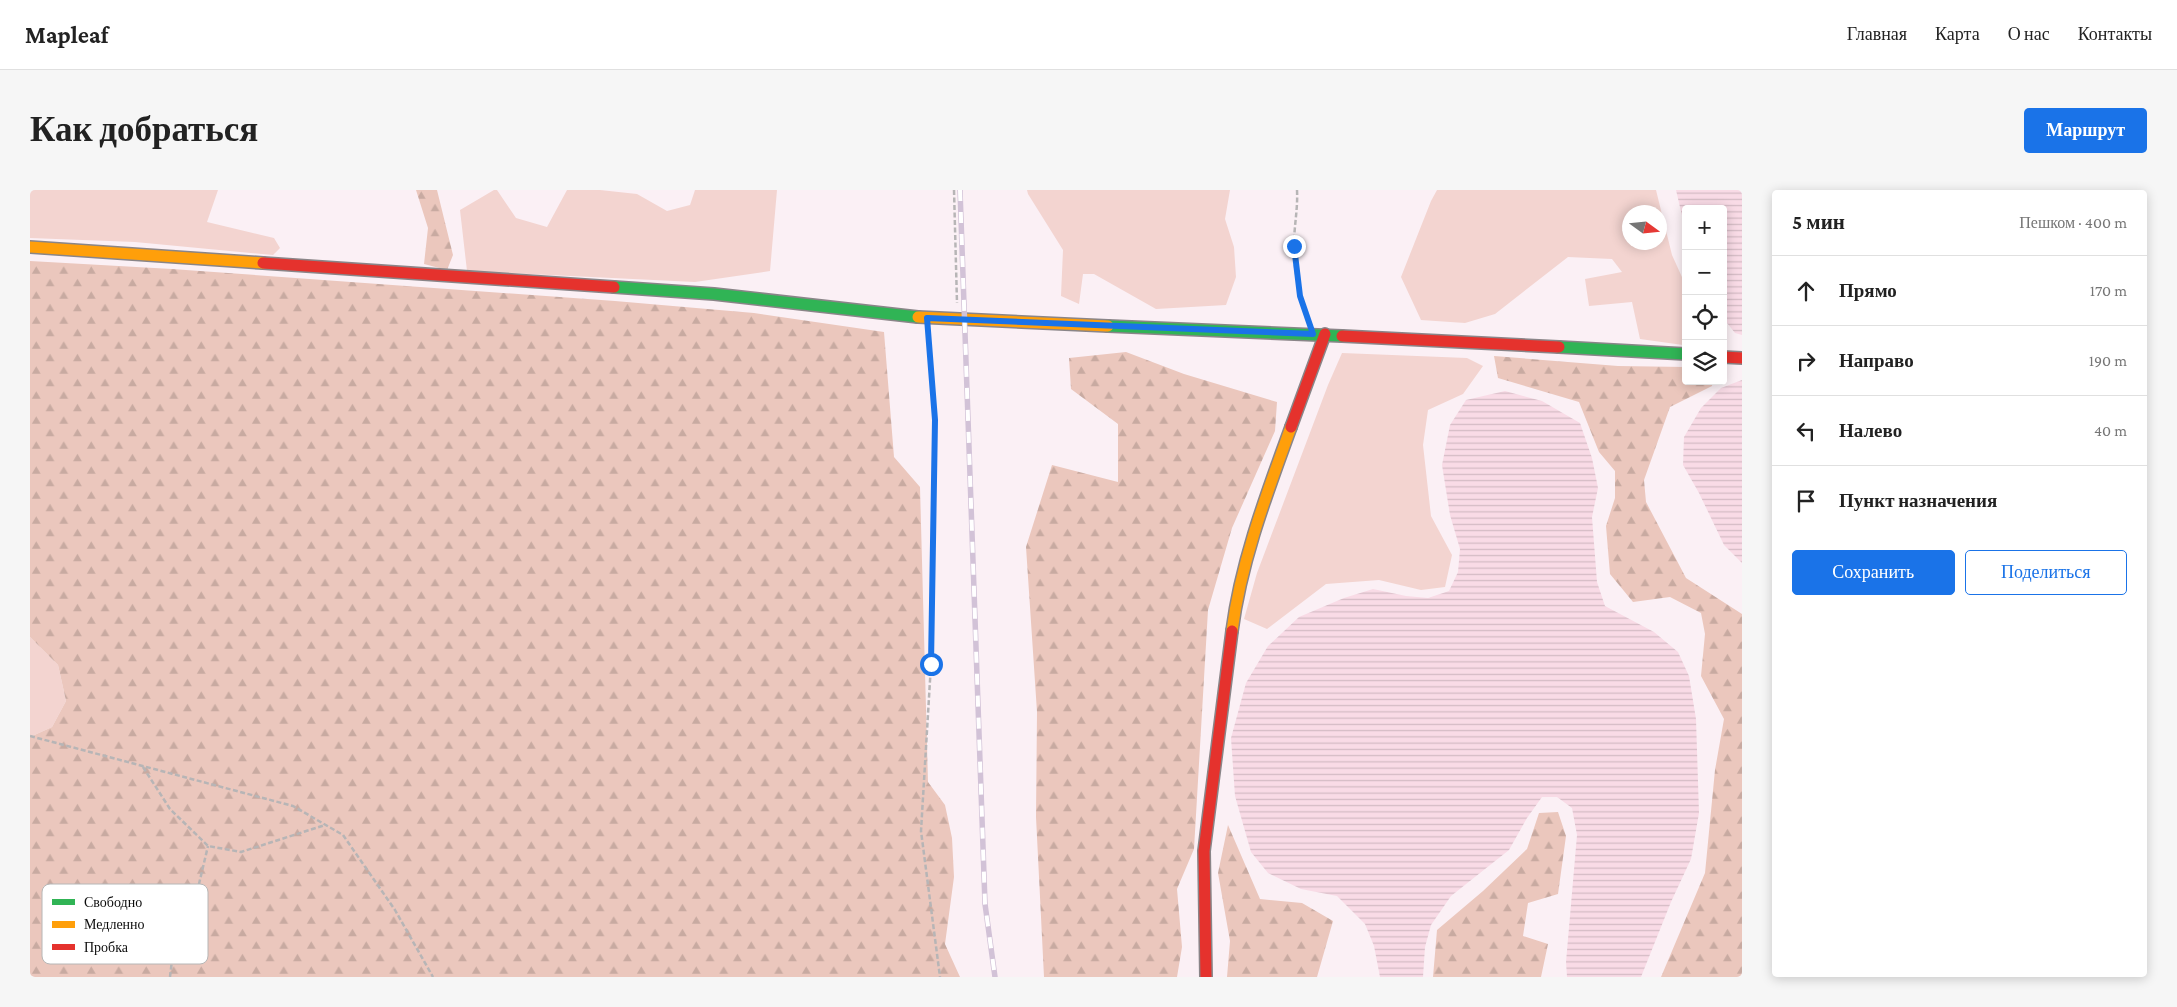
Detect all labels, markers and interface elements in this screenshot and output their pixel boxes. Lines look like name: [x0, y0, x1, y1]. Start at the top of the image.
text: Mapleaf: [25, 21, 108, 48]
text: Главная: [1847, 24, 1907, 44]
text: Карта: [1935, 24, 1980, 44]
text: О нас: [2008, 24, 2050, 44]
text: Контакты: [2078, 24, 2152, 44]
button: Маршрут: [2024, 108, 2147, 153]
text: Как добраться: [30, 110, 258, 149]
north arrow: [1622, 205, 1667, 250]
map controls: [1682, 205, 1727, 385]
button: +: [1682, 205, 1727, 250]
text: 5 мин: [1792, 210, 1845, 234]
text: Пешком · 400 m: [2019, 214, 2127, 231]
route end: [1283, 235, 1306, 258]
button: −: [1682, 250, 1727, 295]
icon: ahead: [1792, 277, 1820, 305]
text: Прямо: [1839, 280, 1897, 301]
text: 170 m: [2090, 282, 2127, 299]
button: locate: [1682, 295, 1727, 340]
button: layers: [1682, 340, 1727, 385]
icon: right: [1792, 347, 1820, 375]
text: Направо: [1839, 350, 1914, 371]
text: 190 m: [2089, 352, 2127, 369]
icon: left: [1792, 417, 1820, 445]
text: Налево: [1839, 420, 1902, 441]
text: 40 m: [2094, 422, 2127, 439]
icon: arrive: [1792, 487, 1820, 515]
text: Пункт назначения: [1839, 490, 1997, 511]
button: Сохранить: [1792, 550, 1955, 595]
button: Поделиться: [1965, 550, 2127, 595]
route start: [920, 653, 943, 676]
legend: [42, 884, 208, 964]
text: Свободно: [84, 894, 142, 910]
text: Медленно: [84, 916, 145, 932]
text: Пробка: [84, 939, 129, 955]

